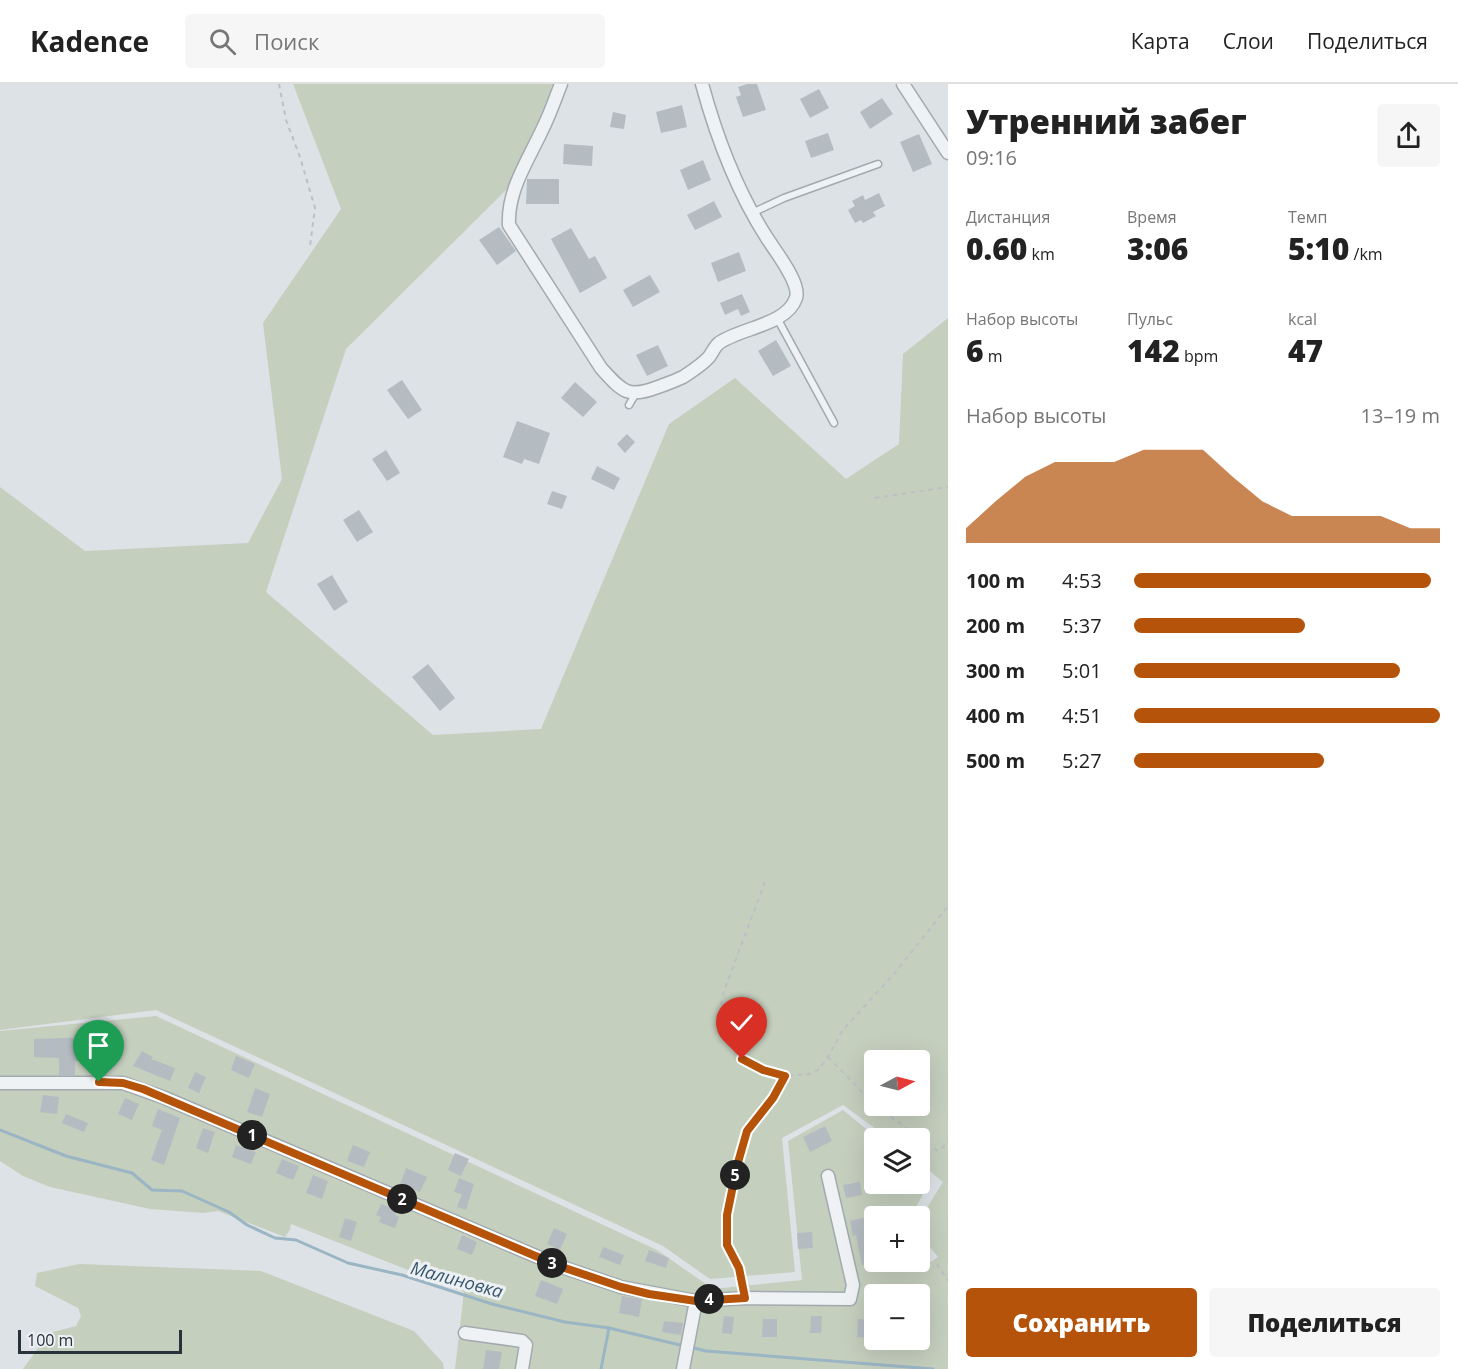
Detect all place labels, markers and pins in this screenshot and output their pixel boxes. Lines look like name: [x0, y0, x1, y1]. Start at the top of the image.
pin: [716, 997, 767, 1059]
pin: [73, 1020, 124, 1082]
pin: 1: [237, 1120, 267, 1150]
pin: 5: [720, 1160, 750, 1190]
pin: 2: [387, 1184, 417, 1214]
pin: 3: [537, 1248, 567, 1278]
pin: 4: [694, 1284, 724, 1314]

